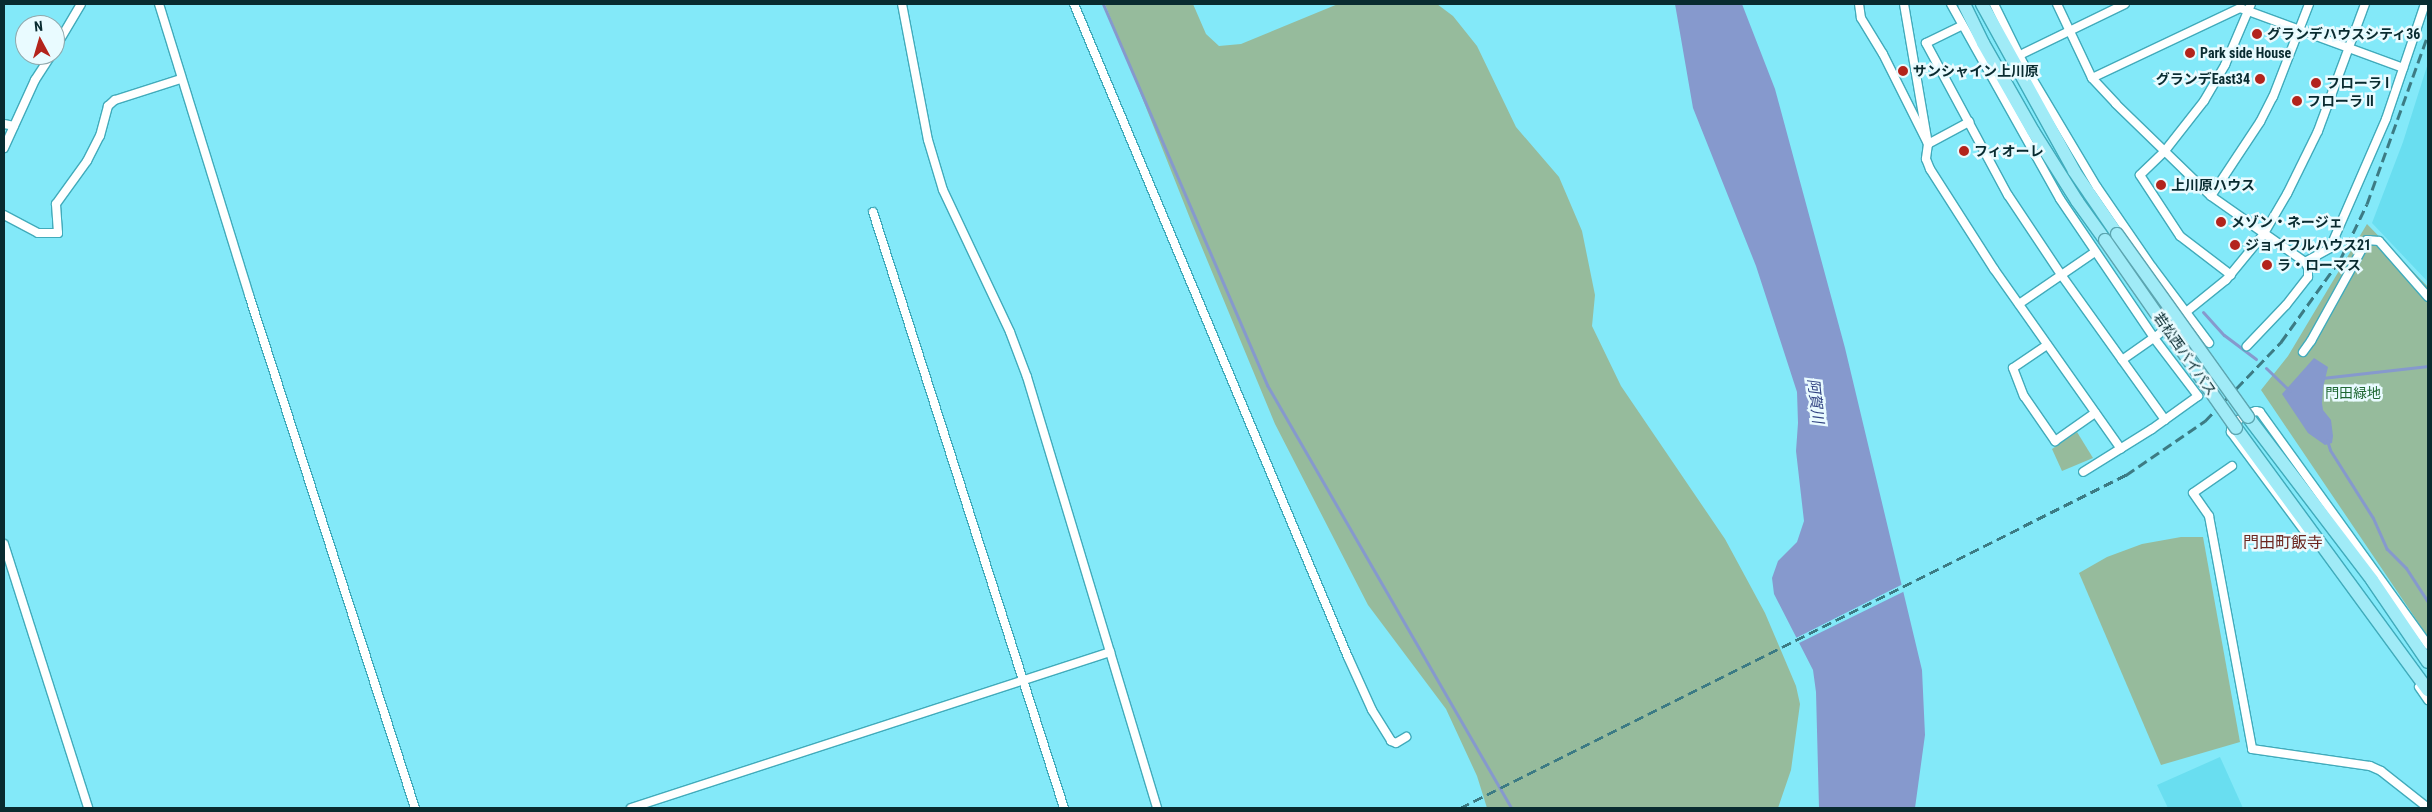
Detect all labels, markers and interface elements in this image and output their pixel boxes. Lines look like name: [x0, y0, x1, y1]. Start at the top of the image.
north arrow: [15, 15, 65, 65]
text: N: [33, 18, 44, 34]
place label: グランデハウスシティ36: [2267, 26, 2421, 42]
marker: グランデハウスシティ36: [2251, 28, 2263, 40]
place label: Park side House: [2200, 45, 2291, 61]
marker: Park side House: [2184, 47, 2196, 59]
place label: サンシャイン上川原: [1913, 63, 2039, 79]
marker: サンシャイン上川原: [1897, 65, 1909, 77]
place label: グランデEast34: [2156, 71, 2250, 87]
marker: グランデEast34: [2254, 73, 2266, 85]
place label: フローラ I: [2326, 75, 2389, 91]
marker: フローラ I: [2310, 77, 2322, 89]
place label: フローラ II: [2307, 93, 2374, 109]
marker: フローラ II: [2291, 95, 2303, 107]
place label: フィオーレ: [1974, 143, 2044, 159]
marker: フィオーレ: [1958, 145, 1970, 157]
place label: 上川原ハウス: [2171, 177, 2255, 193]
marker: 上川原ハウス: [2155, 179, 2167, 191]
place label: メゾン・ネージェ: [2231, 214, 2343, 230]
marker: メゾン・ネージェ: [2215, 216, 2227, 228]
place label: ジョイフルハウス21: [2245, 237, 2371, 253]
marker: ジョイフルハウス21: [2229, 239, 2241, 251]
place label: ラ・ローマス: [2277, 257, 2361, 273]
marker: ラ・ローマス: [2261, 259, 2273, 271]
street label: 若松西バイパス: [2150, 309, 2220, 399]
water label: 阿賀川: [1803, 378, 1827, 424]
park label: 門田緑地: [2325, 385, 2381, 401]
district label: 門田町飯寺: [2243, 533, 2323, 553]

